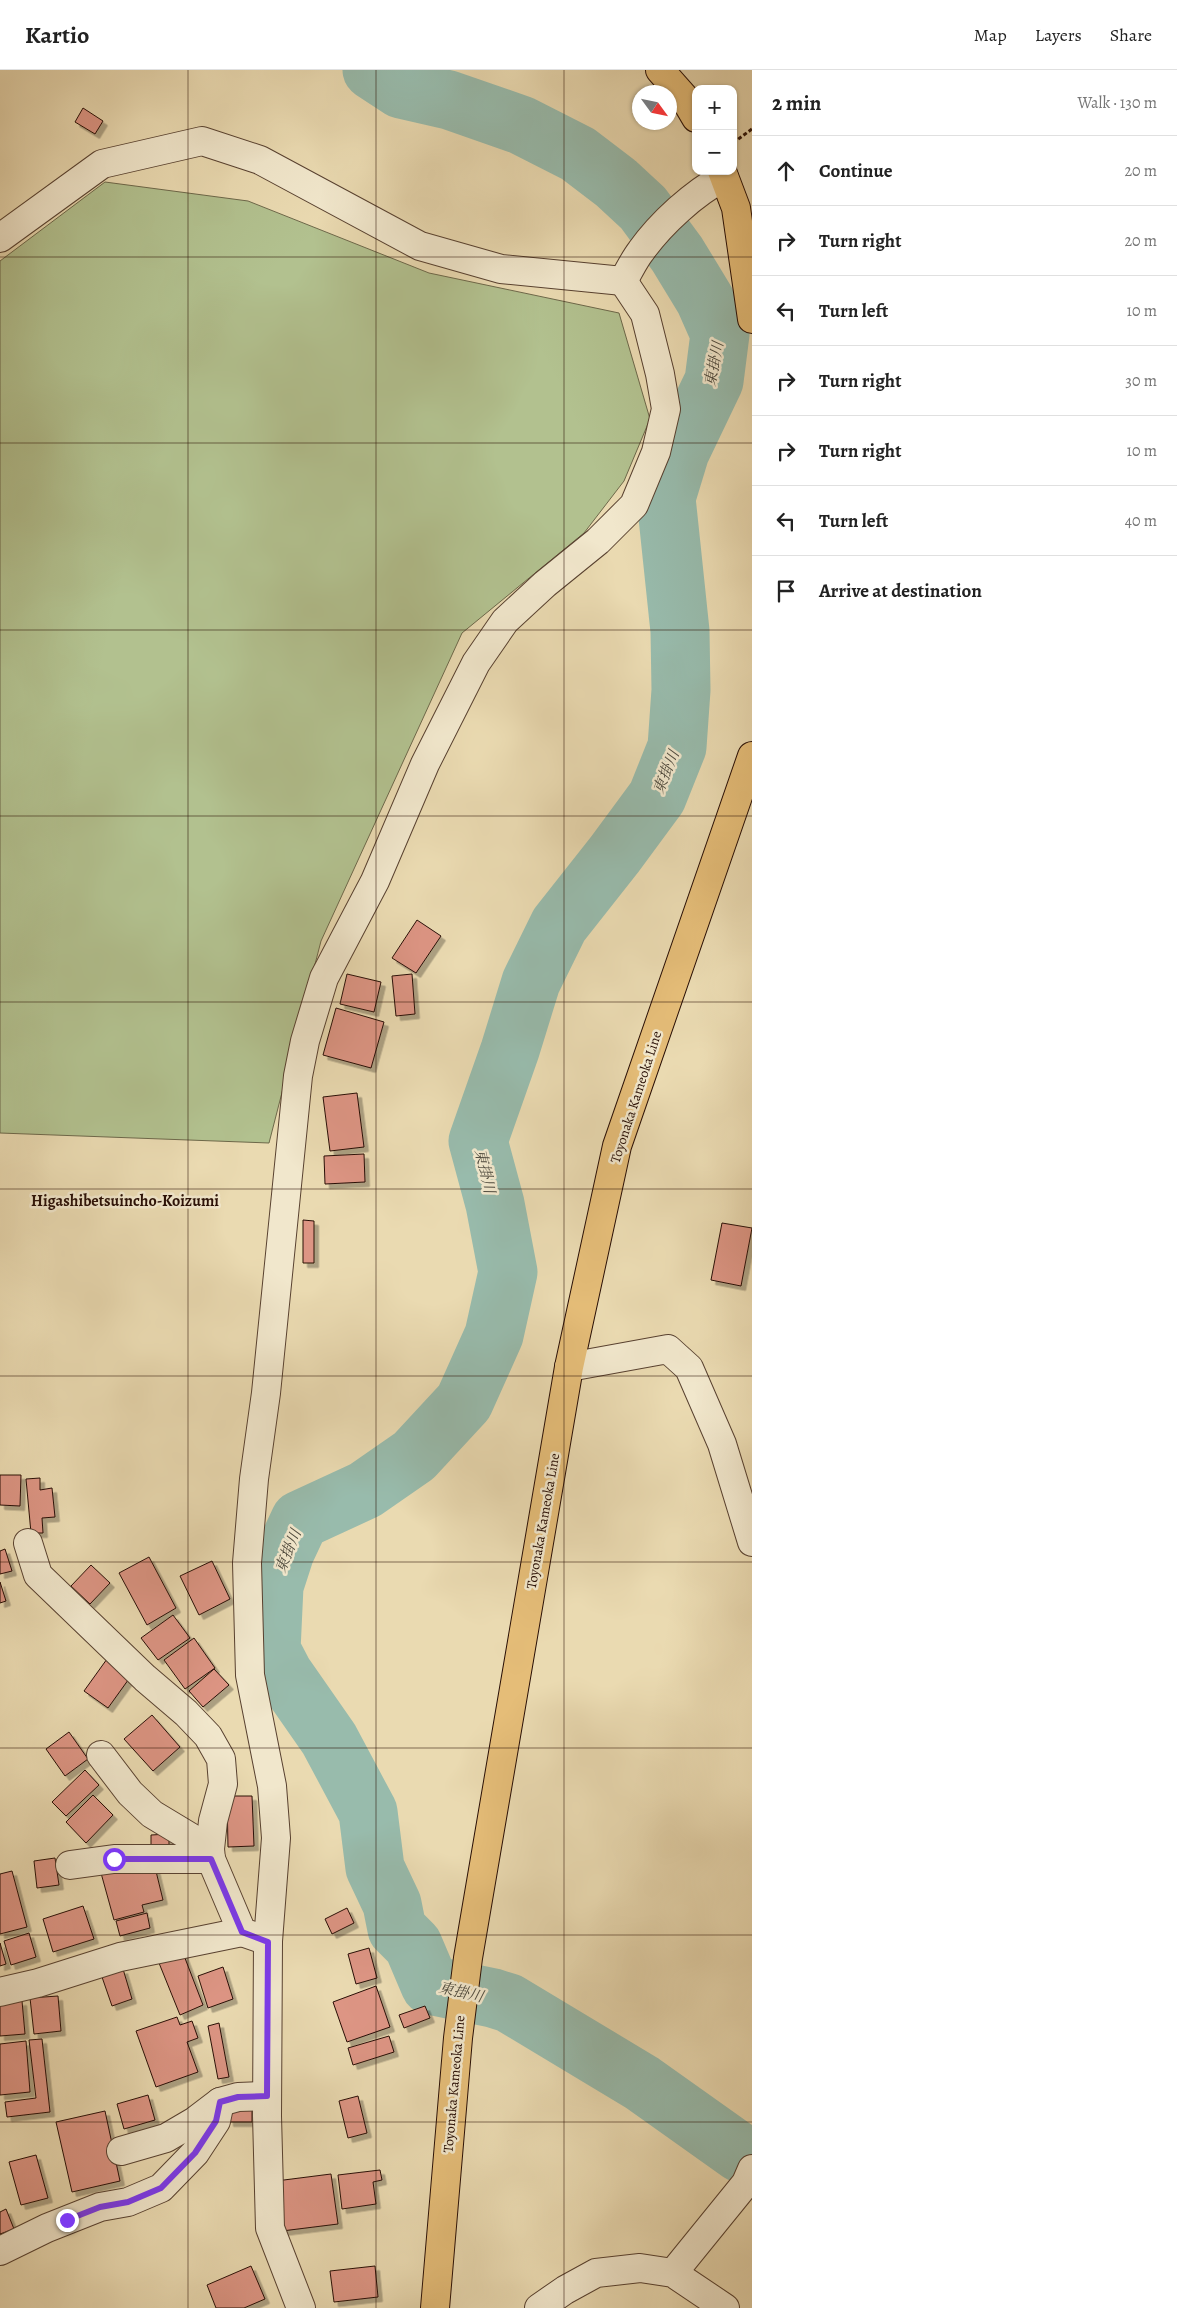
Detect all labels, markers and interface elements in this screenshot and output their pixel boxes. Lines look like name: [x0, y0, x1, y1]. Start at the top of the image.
text: Kartio: [25, 19, 89, 51]
text: Map: [974, 23, 1007, 47]
text: Layers: [1035, 23, 1082, 47]
text: Share: [1110, 23, 1152, 47]
north arrow: [632, 85, 677, 130]
map controls: [692, 85, 737, 175]
button: +: [692, 85, 737, 130]
text: 2 min: [772, 89, 821, 117]
text: Walk · 130 m: [1077, 92, 1157, 114]
button: −: [692, 130, 737, 175]
icon: ahead: [772, 157, 800, 185]
text: Continue: [819, 158, 893, 184]
text: 20 m: [1124, 160, 1157, 182]
icon: right: [772, 227, 800, 255]
text: Turn right: [819, 228, 901, 254]
text: 20 m: [1124, 230, 1157, 252]
icon: left: [772, 297, 800, 325]
text: Turn left: [819, 298, 888, 324]
text: 10 m: [1127, 300, 1157, 322]
water label: 東掛川: [700, 338, 728, 388]
icon: right: [772, 367, 800, 395]
text: Turn right: [819, 368, 901, 394]
text: 30 m: [1125, 370, 1157, 392]
icon: right: [772, 437, 800, 465]
text: Turn right: [819, 438, 901, 464]
text: 10 m: [1127, 440, 1157, 462]
icon: left: [772, 507, 800, 535]
text: Turn left: [819, 508, 888, 534]
text: 40 m: [1125, 510, 1157, 532]
icon: arrive: [772, 577, 800, 605]
text: Arrive at destination: [819, 578, 982, 604]
water label: 東掛川: [648, 746, 684, 797]
street label: Toyonaka Kameoka Line: [606, 1029, 666, 1165]
water label: 東掛川: [470, 1147, 500, 1197]
district label: Higashibetsuincho-Koizumi: [31, 1190, 219, 1212]
street label: Toyonaka Kameoka Line: [522, 1452, 564, 1590]
water label: 東掛川: [270, 1525, 306, 1576]
route start: [103, 1848, 126, 1871]
water label: 東掛川: [437, 1977, 487, 2007]
street label: Toyonaka Kameoka Line: [439, 2015, 469, 2153]
route end: [56, 2209, 79, 2232]

